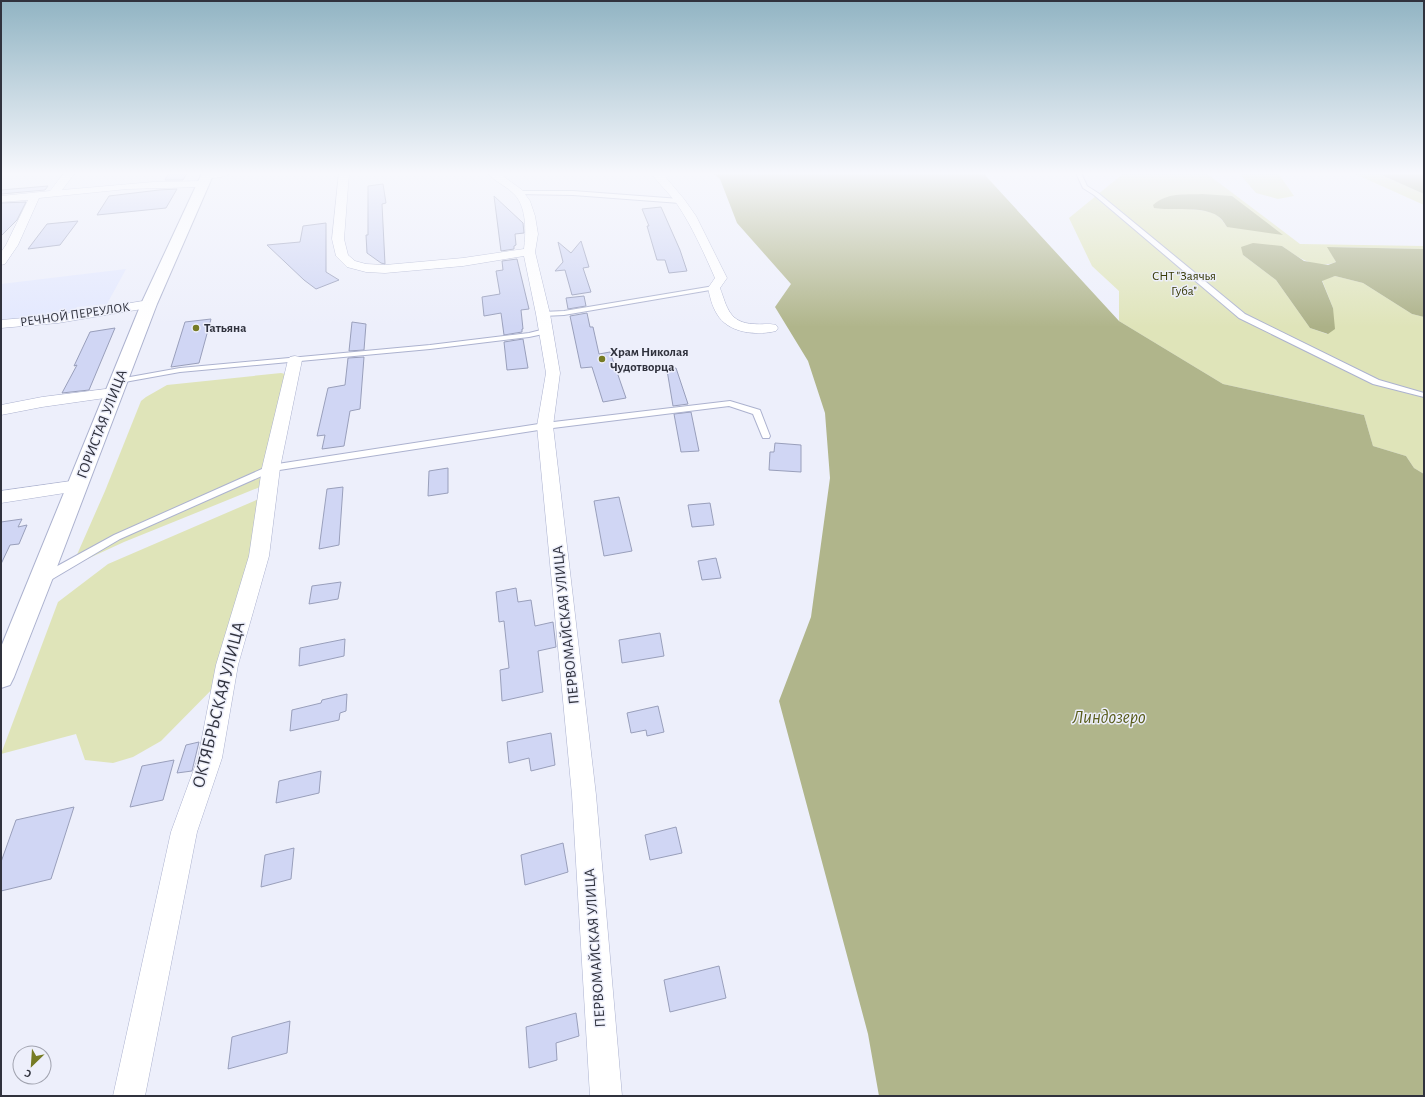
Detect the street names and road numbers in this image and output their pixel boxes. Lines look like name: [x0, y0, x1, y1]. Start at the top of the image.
street label: РЕЧНОЙ ПЕРЕУЛОК: [19, 300, 131, 329]
street label: ГОРИСТАЯ УЛИЦА: [74, 367, 130, 481]
street label: ПЕРВОМАЙСКАЯ УЛИЦА: [550, 545, 582, 705]
street label: ОКТЯБРЬСКАЯ УЛИЦА: [190, 620, 248, 790]
street label: ПЕРВОМАЙСКАЯ УЛИЦА: [582, 868, 608, 1028]

